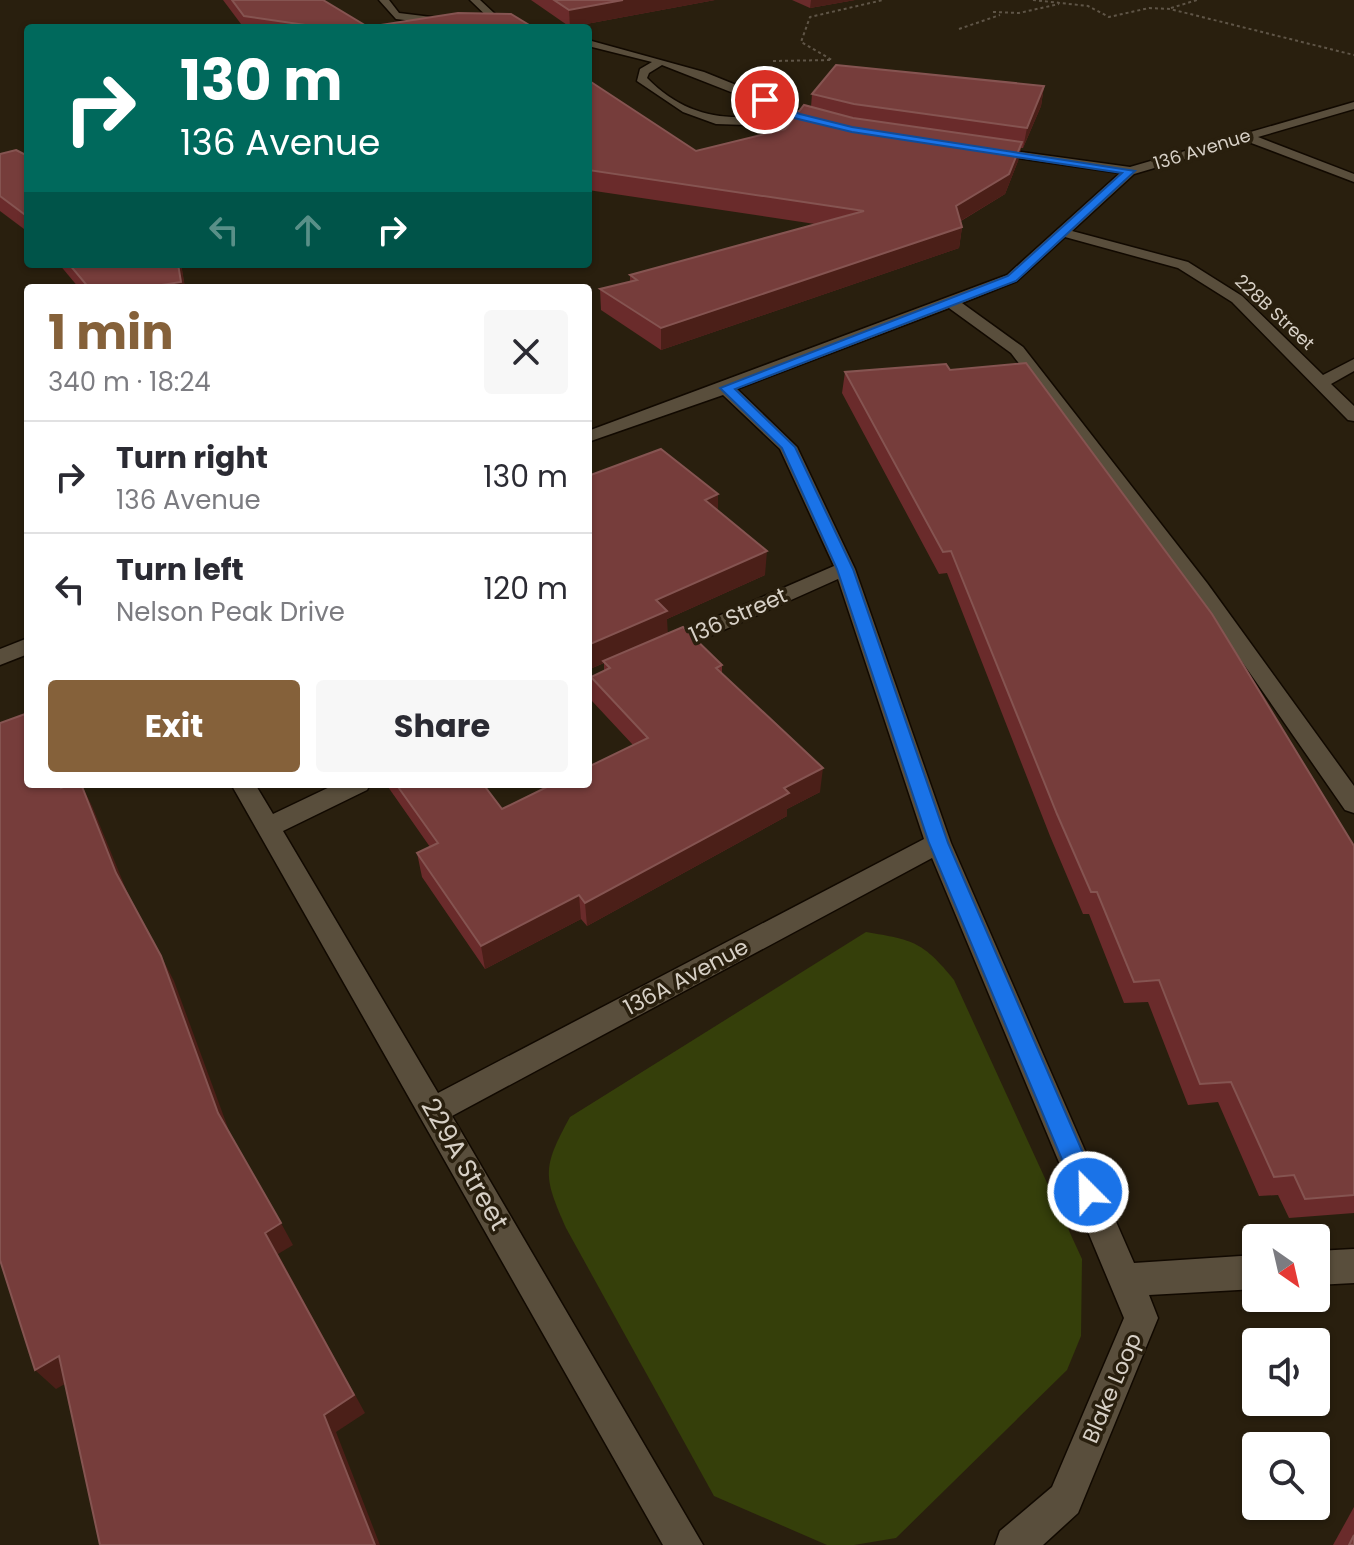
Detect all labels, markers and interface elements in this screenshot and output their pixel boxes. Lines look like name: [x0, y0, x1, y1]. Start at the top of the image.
text: 130 m: [180, 41, 343, 120]
icon: right: [48, 56, 152, 160]
pin: [731, 66, 799, 134]
icon: arrive: [743, 78, 787, 122]
text: 136 Avenue: [180, 117, 380, 168]
street label: 136 Avenue: [1150, 122, 1254, 176]
icon: left: [202, 208, 246, 252]
icon: ahead: [286, 208, 330, 252]
icon: right: [370, 208, 414, 252]
street label: 228B Street: [1230, 269, 1320, 355]
text: 1 min: [48, 299, 174, 366]
button: close: [484, 310, 568, 394]
text: 340 m · 18:24: [48, 364, 211, 400]
text: Turn right: [116, 436, 268, 479]
icon: right: [48, 455, 92, 499]
text: 130 m: [483, 455, 568, 498]
text: 136 Avenue: [116, 482, 261, 518]
text: Turn left: [116, 548, 244, 591]
icon: left: [48, 567, 92, 611]
text: 120 m: [483, 567, 568, 610]
street label: 136 Street: [684, 580, 792, 650]
text: Nelson Peak Drive: [116, 594, 345, 630]
button: Exit: [48, 680, 300, 772]
button: Share: [316, 680, 568, 772]
street label: 136A Avenue: [618, 931, 754, 1023]
street label: 229A Street: [413, 1091, 517, 1237]
position arrow: [1046, 1150, 1130, 1234]
north arrow: [1242, 1224, 1330, 1312]
map controls: [1242, 1224, 1330, 1520]
street label: Blake Loop: [1075, 1328, 1149, 1448]
button: sound: [1242, 1328, 1330, 1416]
button: search: [1242, 1432, 1330, 1520]

